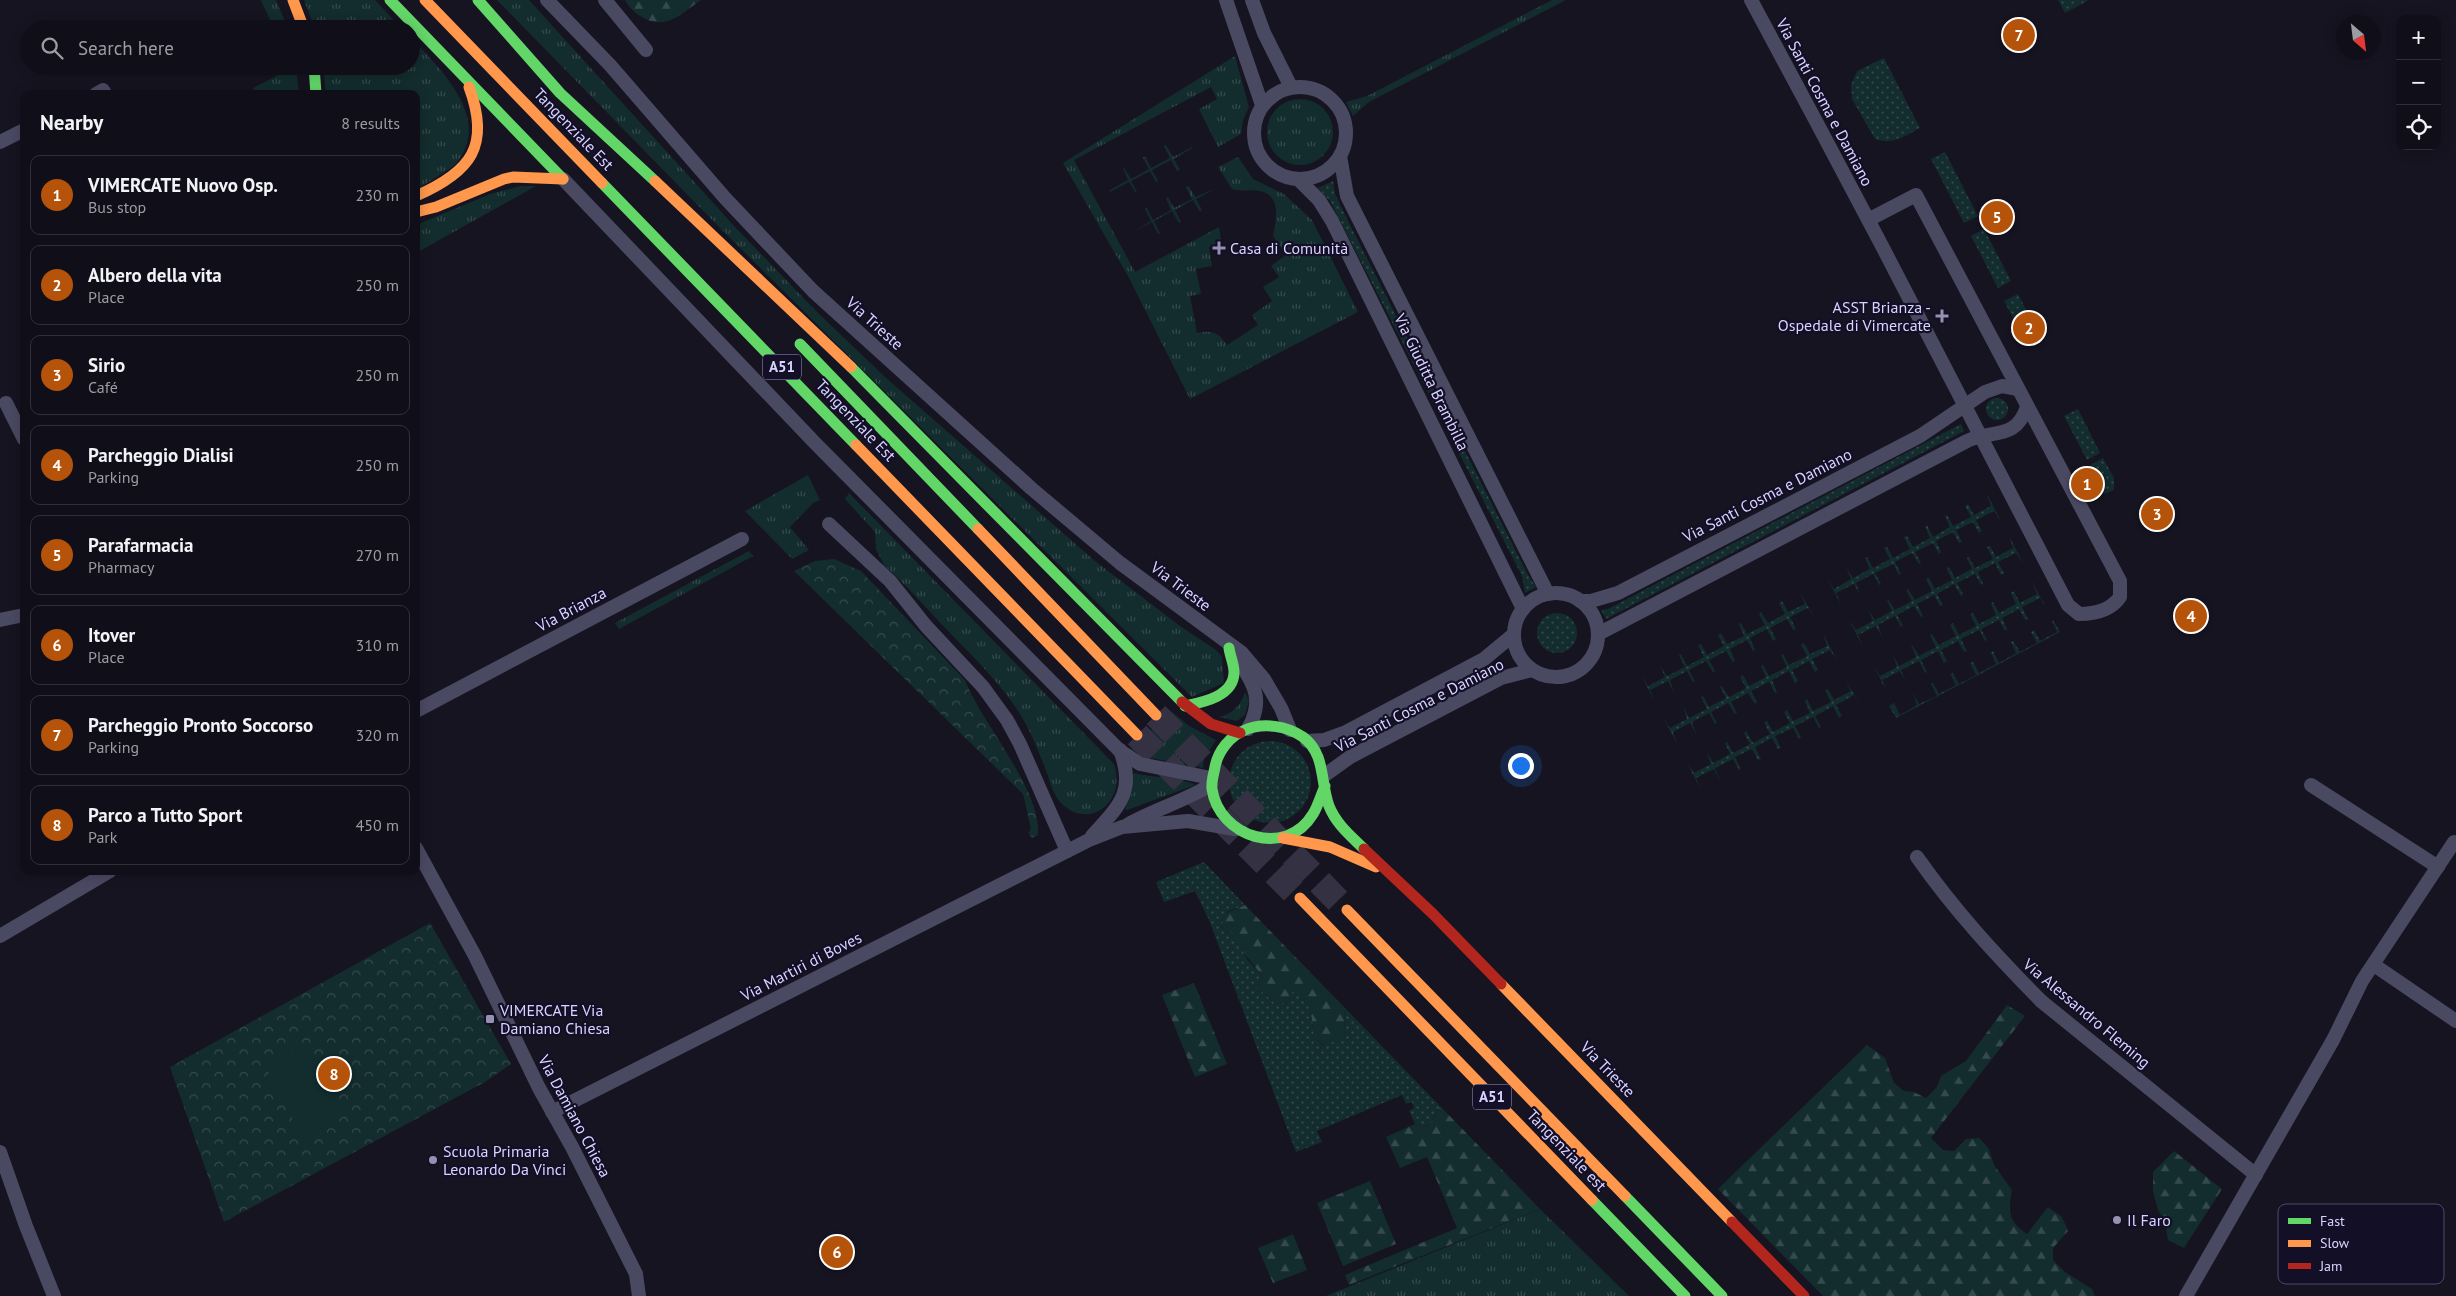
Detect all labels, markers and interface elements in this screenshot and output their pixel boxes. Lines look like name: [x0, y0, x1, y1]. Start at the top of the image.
street label: Via Santi Cosma e Damiano: [1772, 14, 1878, 189]
north arrow: [2336, 15, 2381, 60]
map controls: [2396, 15, 2441, 150]
button: +: [2396, 15, 2441, 60]
pin: 7: [2003, 16, 2035, 54]
search box: [20, 20, 420, 75]
icon: search: [38, 34, 66, 62]
text: Search here: [78, 36, 174, 60]
button: −: [2396, 60, 2441, 105]
street label: Tangenziale Est: [530, 84, 619, 175]
button: locate: [2396, 105, 2441, 150]
text: Nearby: [40, 109, 103, 136]
text: 8 results: [341, 113, 400, 133]
text: VIMERCATE Nuovo Osp.: [88, 173, 278, 197]
text: 1: [52, 185, 62, 205]
text: 230 m: [356, 185, 399, 205]
text: Bus stop: [88, 197, 146, 217]
pin: 5: [1981, 198, 2013, 236]
place label: Casa di Comunità: [1230, 238, 1348, 258]
marker: Casa di Comunità: [1212, 241, 1226, 255]
text: Albero della vita: [88, 263, 222, 287]
text: 2: [52, 275, 62, 295]
text: 250 m: [356, 275, 399, 295]
text: Place: [88, 287, 125, 307]
street label: Via Trieste: [841, 291, 908, 354]
place label: ASST Brianza - Ospedale di Vimercate: [1778, 297, 1931, 335]
street label: Via Giuditta Brambilla: [1390, 309, 1474, 454]
marker: ASST Brianza - Ospedale di Vimercate: [1935, 309, 1949, 323]
pin: 2: [2013, 309, 2045, 347]
text: Sirio: [88, 353, 125, 377]
road number: A51: [763, 354, 801, 380]
text: 3: [52, 365, 62, 385]
text: 250 m: [356, 365, 399, 385]
street label: Tangenziale Est: [812, 375, 901, 466]
text: Café: [88, 377, 118, 397]
text: Parcheggio Dialisi: [88, 443, 234, 467]
street label: Via Santi Cosma e Damiano: [1678, 444, 1855, 547]
text: 4: [52, 455, 62, 475]
text: 250 m: [356, 455, 399, 475]
pin: 1: [2071, 465, 2103, 503]
text: Parking: [88, 467, 139, 487]
pin: 3: [2141, 495, 2173, 533]
text: Parafarmacia: [88, 533, 194, 557]
text: 5: [52, 545, 62, 565]
text: 270 m: [356, 545, 399, 565]
street label: Via Trieste: [1146, 556, 1215, 615]
text: Pharmacy: [88, 557, 154, 577]
street label: Via Brianza: [532, 582, 609, 636]
pin: 4: [2175, 597, 2207, 635]
text: Itover: [88, 623, 135, 647]
text: 6: [52, 635, 62, 655]
text: 310 m: [356, 635, 399, 655]
text: Place: [88, 647, 125, 667]
street label: Via Santi Cosma e Damiano: [1330, 654, 1507, 757]
text: Parcheggio Pronto Soccorso: [88, 713, 313, 737]
text: 7: [52, 725, 62, 745]
text: 320 m: [356, 725, 399, 745]
text: Parking: [88, 737, 139, 757]
your location: [1508, 753, 1534, 779]
text: Parco a Tutto Sport: [88, 803, 242, 827]
text: 8: [52, 815, 62, 835]
text: 450 m: [356, 815, 399, 835]
text: Park: [88, 827, 117, 847]
street label: Via Martiri di Boves: [736, 927, 865, 1006]
street label: Via Alessandro Fleming: [2019, 953, 2155, 1072]
place label: VIMERCATE Via Damiano Chiesa: [499, 1000, 610, 1038]
marker: VIMERCATE Via Damiano Chiesa: [484, 1013, 496, 1025]
street label: Via Trieste: [1576, 1036, 1640, 1101]
street label: Via Damiano Chiesa: [534, 1050, 616, 1181]
pin: 8: [318, 1055, 350, 1093]
road number: A51: [1473, 1084, 1511, 1110]
street label: Tangenziale est: [1523, 1105, 1611, 1196]
place label: Scuola Primaria Leonardo Da Vinci: [443, 1141, 566, 1179]
marker: Scuola Primaria Leonardo Da Vinci: [427, 1154, 439, 1166]
legend: [2278, 1204, 2444, 1284]
place label: Il Faro: [2127, 1210, 2171, 1230]
text: Fast: [2320, 1212, 2345, 1230]
marker: Il Faro: [2111, 1214, 2123, 1226]
pin: 6: [821, 1233, 853, 1271]
text: Slow: [2320, 1234, 2350, 1252]
text: Jam: [2319, 1257, 2342, 1275]

